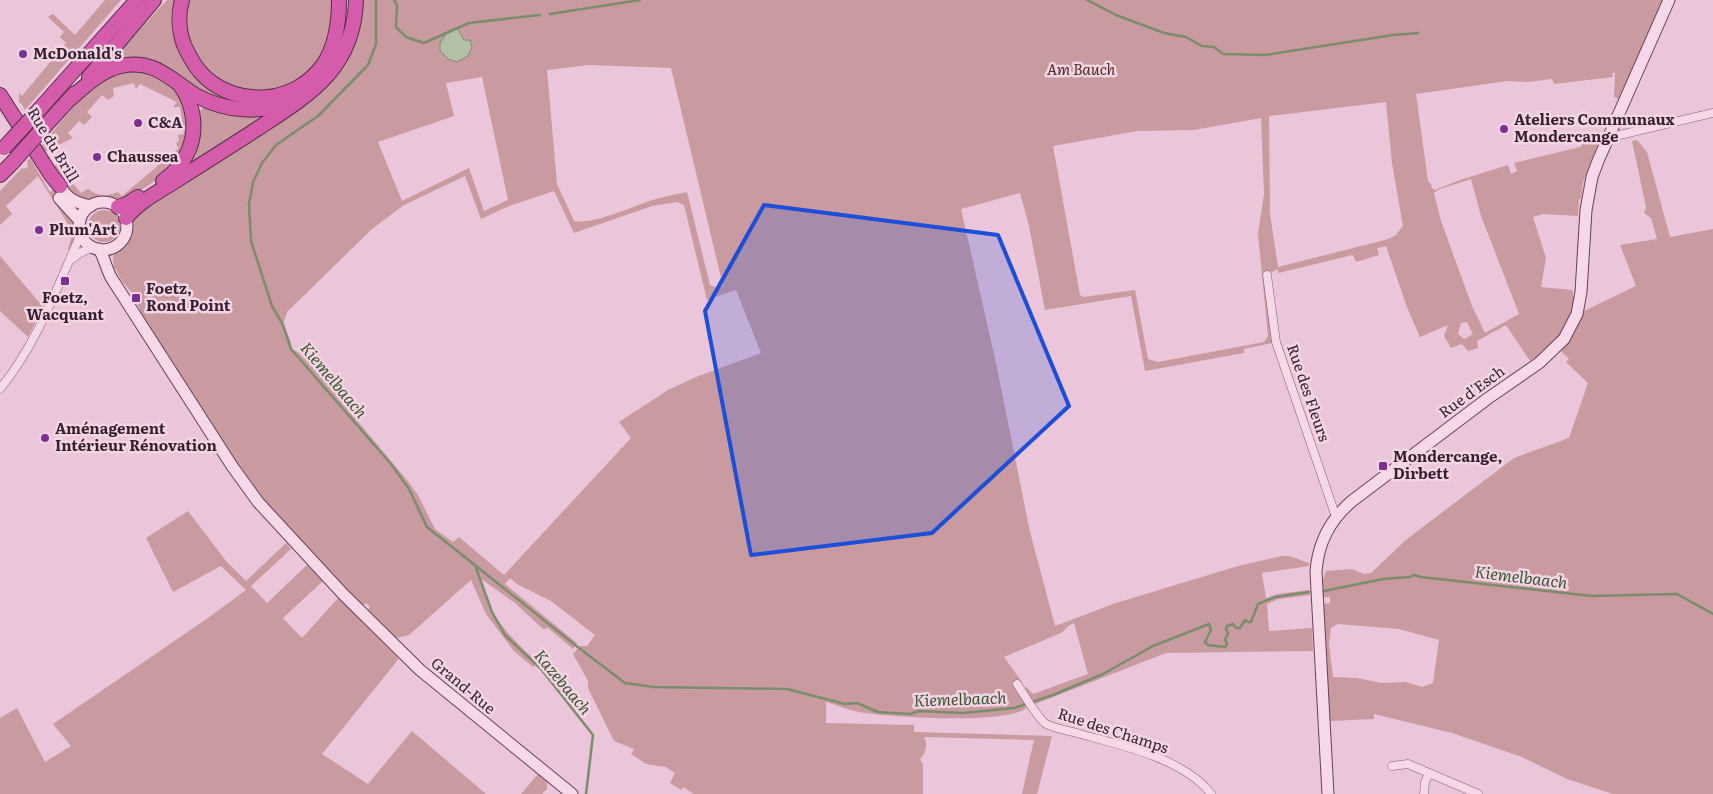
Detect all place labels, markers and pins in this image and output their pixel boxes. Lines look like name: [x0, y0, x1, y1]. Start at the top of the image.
place label: McDonald's: [33, 41, 122, 64]
marker: McDonald's: [17, 48, 29, 60]
place label: Ateliers Communaux Mondercange: [1514, 107, 1675, 147]
place label: C&A: [148, 110, 183, 133]
marker: C&A: [132, 117, 144, 129]
marker: Ateliers Communaux Mondercange: [1498, 123, 1510, 135]
place label: Chaussea: [107, 144, 179, 167]
marker: Chaussea: [91, 151, 103, 163]
place label: Plum'Art: [49, 217, 117, 240]
marker: Plum'Art: [33, 224, 45, 236]
marker: Foetz, Wacquant: [59, 275, 71, 287]
place label: Foetz, Rond Point: [146, 276, 231, 316]
place label: Foetz, Wacquant: [26, 285, 104, 325]
marker: Foetz, Rond Point: [130, 292, 142, 304]
place label: Aménagement Intérieur Rénovation: [55, 416, 217, 456]
marker: Aménagement Intérieur Rénovation: [39, 432, 51, 444]
place label: Mondercange, Dirbett: [1393, 444, 1502, 484]
marker: Mondercange, Dirbett: [1377, 460, 1389, 472]

